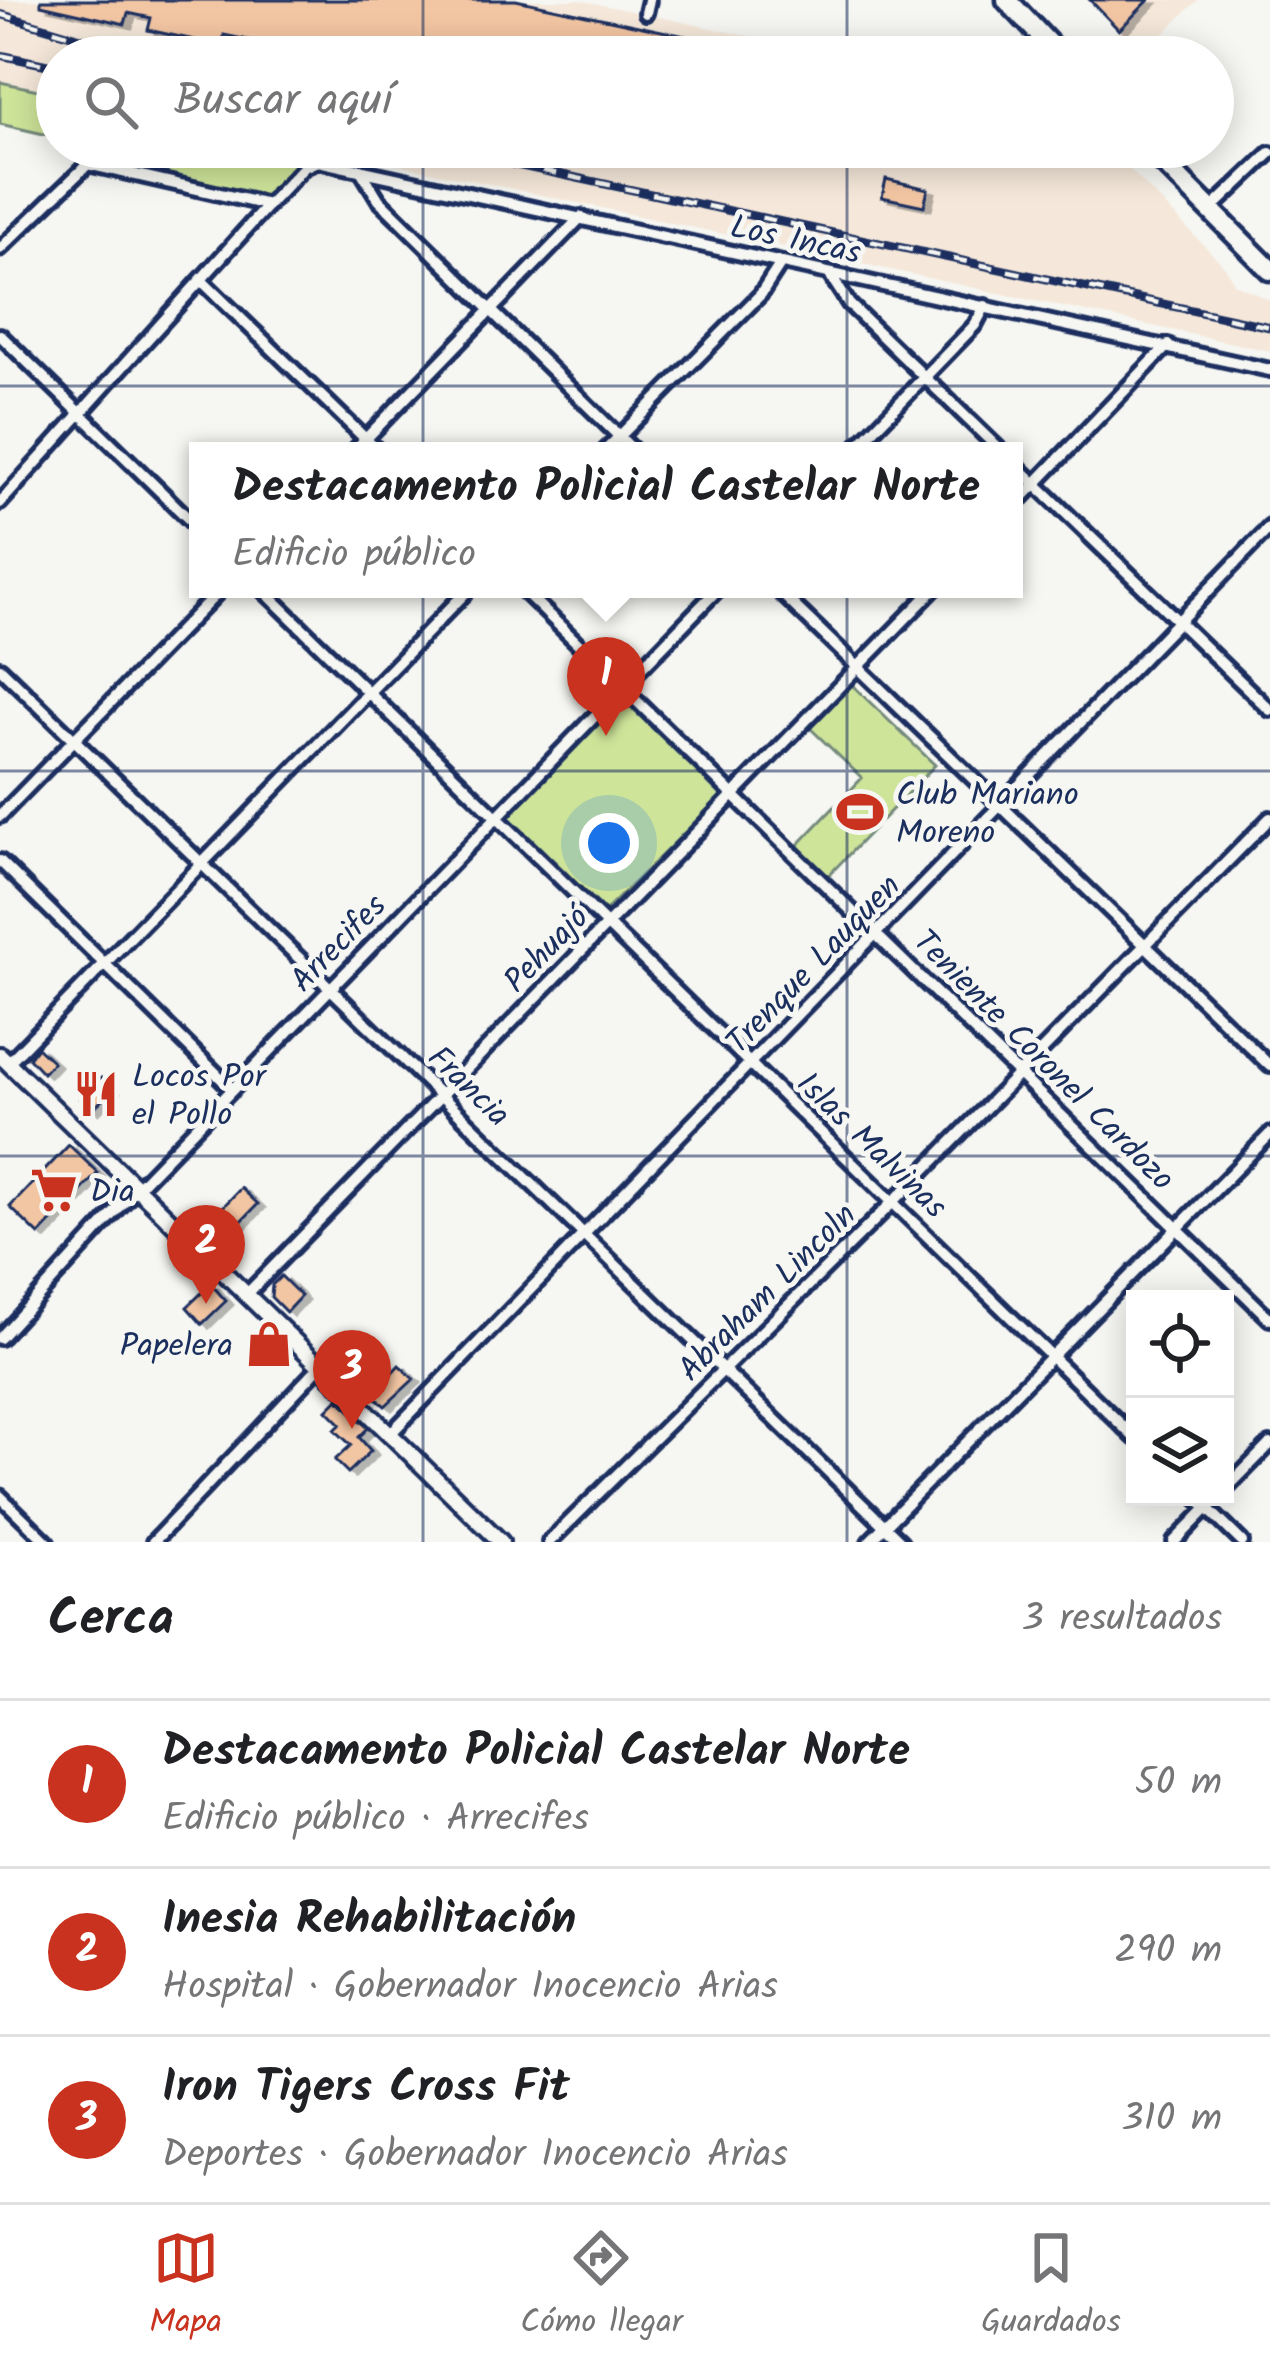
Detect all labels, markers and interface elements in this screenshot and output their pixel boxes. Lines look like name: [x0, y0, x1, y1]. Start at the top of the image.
search box: [36, 36, 1234, 168]
text: Buscar aquí: [174, 66, 392, 138]
icon: search: [78, 69, 144, 135]
street label: Los Incas: [725, 202, 865, 281]
popup: [189, 442, 1023, 598]
text: Destacamento Policial Castelar Norte: [232, 453, 980, 525]
text: Edificio público: [232, 525, 476, 587]
pin: 1: [567, 637, 645, 736]
place label: Club Mariano Moreno: [896, 770, 1079, 861]
sports icon: Club Mariano Moreno: [835, 787, 885, 837]
your location: [579, 813, 639, 873]
street label: Trenque Lauquen: [714, 863, 915, 1068]
street label: Arrecifes: [279, 883, 400, 1006]
street label: Pehuajó: [492, 893, 605, 1007]
street label: Teniente Coronel Cardozo: [899, 918, 1186, 1205]
street label: Francia: [413, 1034, 522, 1141]
place label: Locos Por el Pollo: [132, 1052, 268, 1143]
street label: Islas Malvinas: [783, 1060, 959, 1233]
restaurant icon: Locos Por el Pollo: [71, 1069, 121, 1119]
supermarket icon: Dia: [29, 1165, 79, 1215]
place label: Dia: [90, 1167, 135, 1220]
street label: Abraham Lincoln: [667, 1192, 870, 1395]
pin: 2: [167, 1205, 245, 1304]
map controls: [1126, 1290, 1234, 1506]
button: locate: [1126, 1290, 1234, 1398]
shop icon: Papelera: [244, 1319, 294, 1369]
place label: Papelera: [120, 1321, 233, 1374]
pin: 3: [313, 1330, 391, 1429]
button: layers: [1126, 1398, 1234, 1506]
text: Cerca: [48, 1580, 174, 1661]
text: 3 resultados: [1022, 1589, 1222, 1651]
text: Destacamento Policial Castelar Norte: [162, 1717, 910, 1789]
text: 1: [81, 1753, 93, 1815]
text: 50 m: [1135, 1753, 1222, 1815]
text: Edificio público · Arrecifes: [162, 1789, 589, 1851]
text: Inesia Rehabilitación: [162, 1885, 576, 1957]
text: 2: [76, 1921, 98, 1983]
text: 290 m: [1114, 1921, 1222, 1983]
text: Hospital · Gobernador Inocencio Arias: [162, 1957, 778, 2019]
text: Iron Tigers Cross Fit: [162, 2053, 570, 2125]
text: 3: [76, 2089, 98, 2151]
text: 310 m: [1121, 2089, 1222, 2151]
text: Deportes · Gobernador Inocencio Arias: [162, 2125, 788, 2187]
tab: Mapa: [149, 2225, 222, 2350]
tab: Cómo llegar: [520, 2225, 683, 2350]
tab: Guardados: [981, 2225, 1121, 2350]

